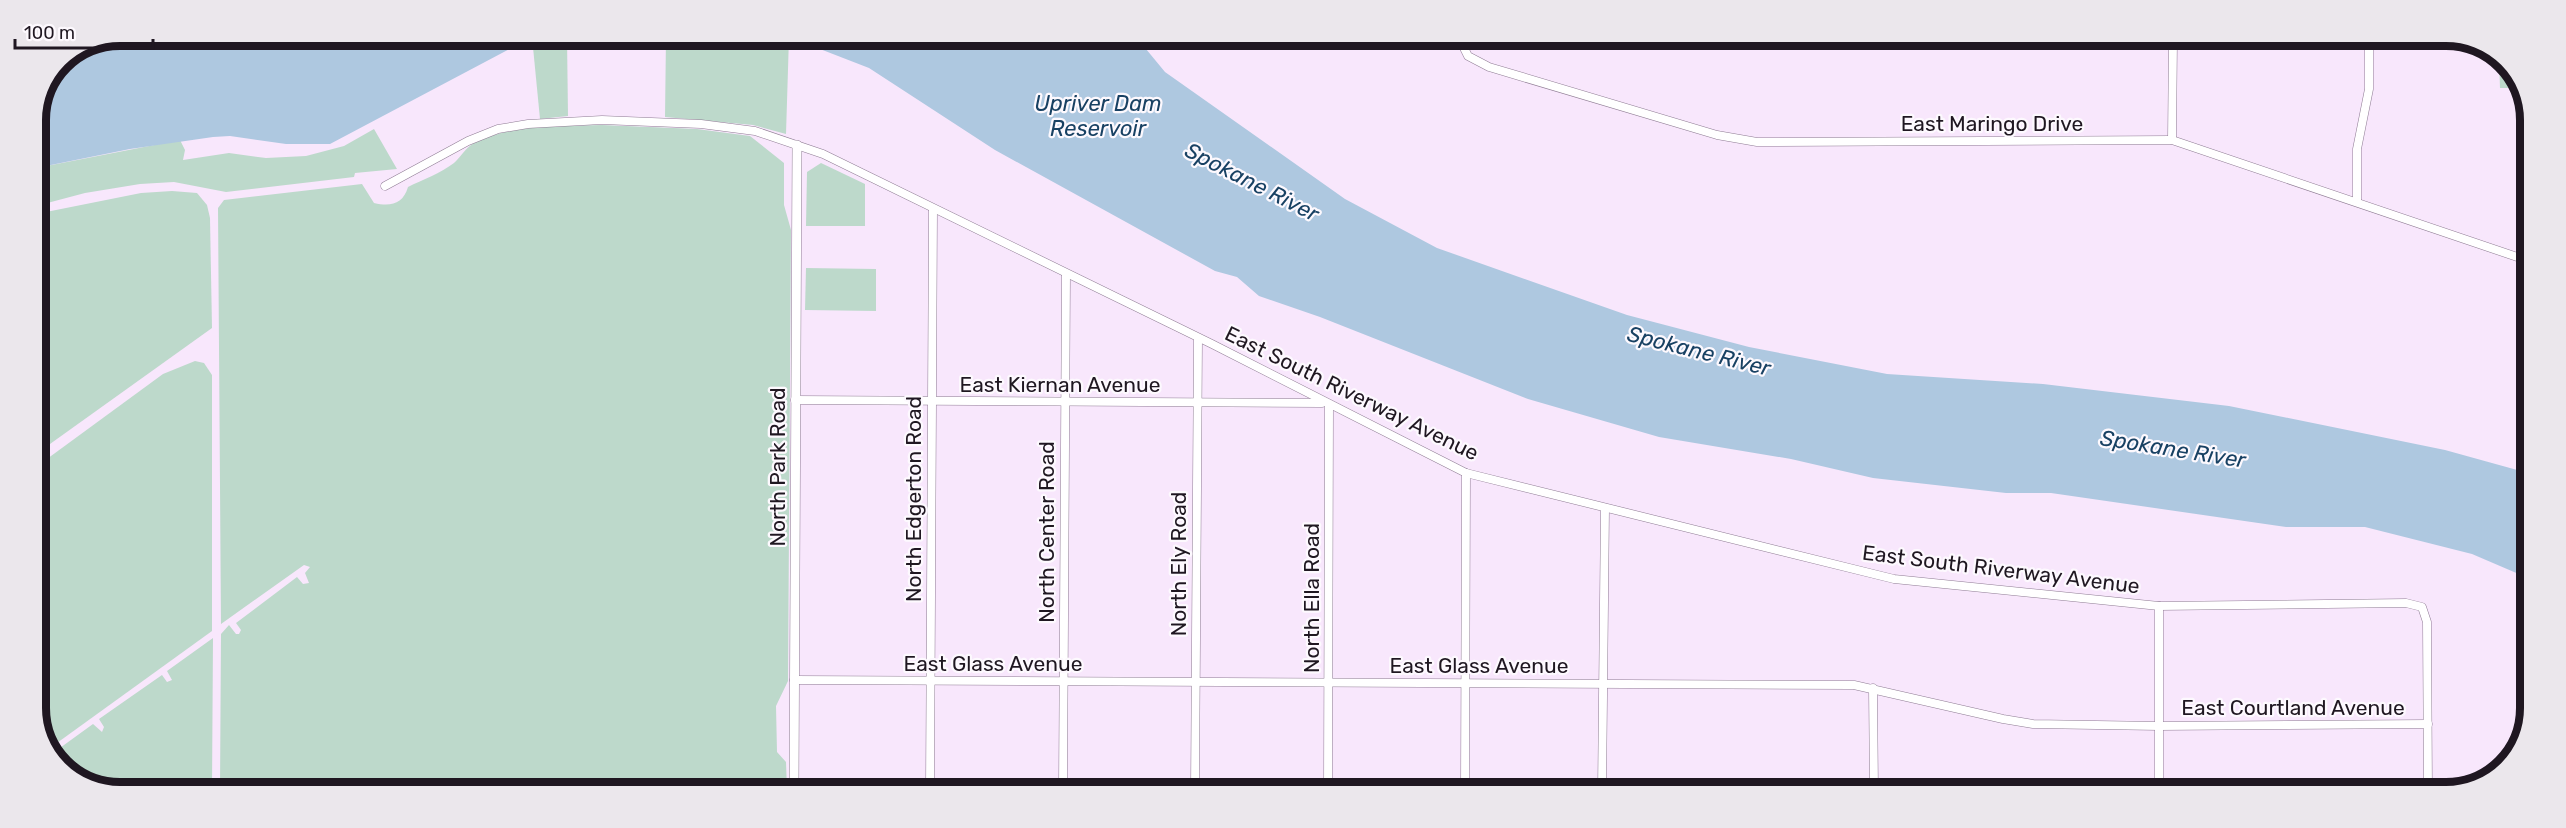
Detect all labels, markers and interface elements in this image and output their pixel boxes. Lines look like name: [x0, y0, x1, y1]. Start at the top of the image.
scale bar: [15, 12, 153, 50]
text: 100 m: [24, 22, 75, 44]
water label: Upriver Dam Reservoir: [1034, 90, 1162, 142]
street label: East Maringo Drive: [1901, 111, 2083, 136]
water label: Spokane River: [1180, 137, 1325, 228]
water label: Spokane River: [1624, 320, 1775, 382]
street label: East South Riverway Avenue: [1221, 321, 1483, 465]
street label: East Kiernan Avenue: [960, 372, 1161, 397]
street label: North Park Road: [765, 387, 790, 547]
street label: North Edgerton Road: [901, 396, 926, 602]
water label: Spokane River: [2098, 424, 2249, 474]
street label: North Center Road: [1034, 441, 1059, 623]
street label: North Ely Road: [1166, 492, 1191, 636]
street label: North Ella Road: [1299, 523, 1324, 673]
street label: East South Riverway Avenue: [1861, 540, 2141, 598]
street label: East Glass Avenue: [904, 651, 1082, 676]
street label: East Glass Avenue: [1390, 653, 1568, 678]
street label: East Courtland Avenue: [2181, 695, 2405, 720]

